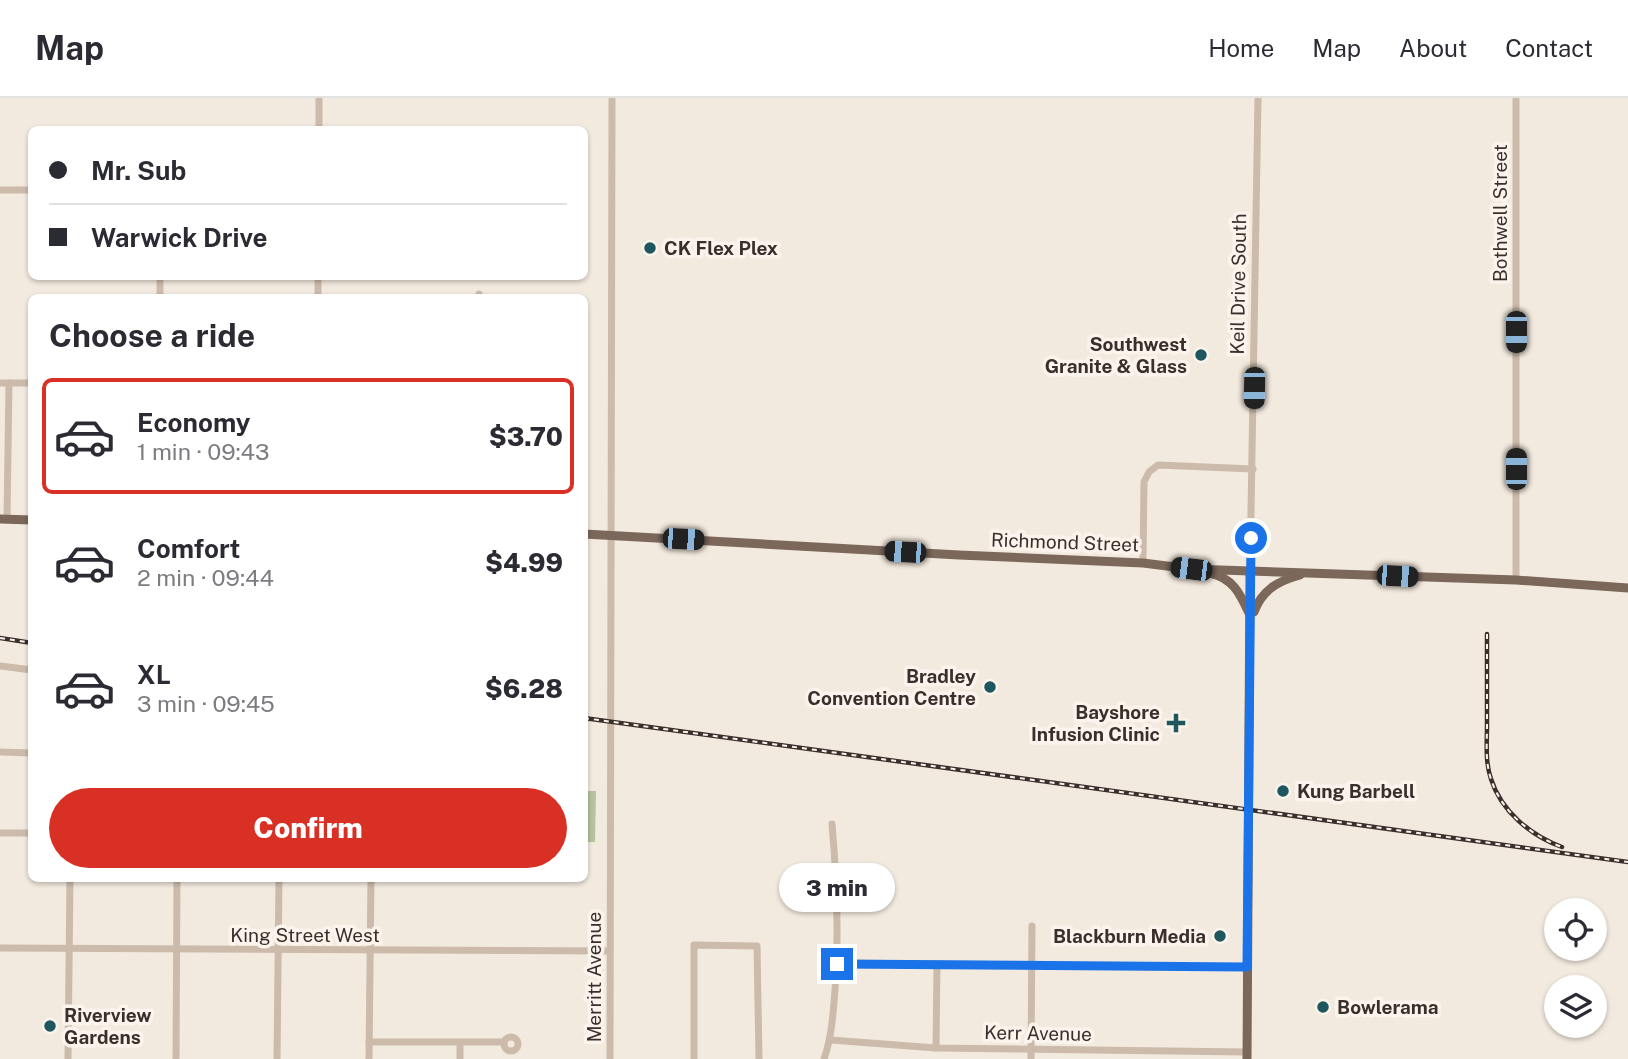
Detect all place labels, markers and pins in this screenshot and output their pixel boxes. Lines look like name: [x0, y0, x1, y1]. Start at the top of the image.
place label: CK Flex Plex: [664, 237, 778, 259]
marker: CK Flex Plex: [642, 240, 658, 256]
place label: Southwest Granite & Glass: [1045, 333, 1187, 377]
marker: Southwest Granite & Glass: [1193, 347, 1209, 363]
place label: Bradley Convention Centre: [807, 665, 976, 709]
marker: Bradley Convention Centre: [982, 679, 998, 695]
place label: Bayshore Infusion Clinic: [1031, 701, 1160, 745]
marker: Bayshore Infusion Clinic: [1166, 713, 1186, 733]
place label: Kung Barbell: [1297, 780, 1415, 802]
marker: Kung Barbell: [1275, 783, 1291, 799]
place label: Blackburn Media: [1053, 925, 1206, 947]
marker: Blackburn Media: [1212, 928, 1228, 944]
place label: Bowlerama: [1337, 996, 1439, 1018]
marker: Bowlerama: [1315, 999, 1331, 1015]
place label: Riverview Gardens: [64, 1004, 151, 1048]
marker: Riverview Gardens: [42, 1018, 58, 1034]

